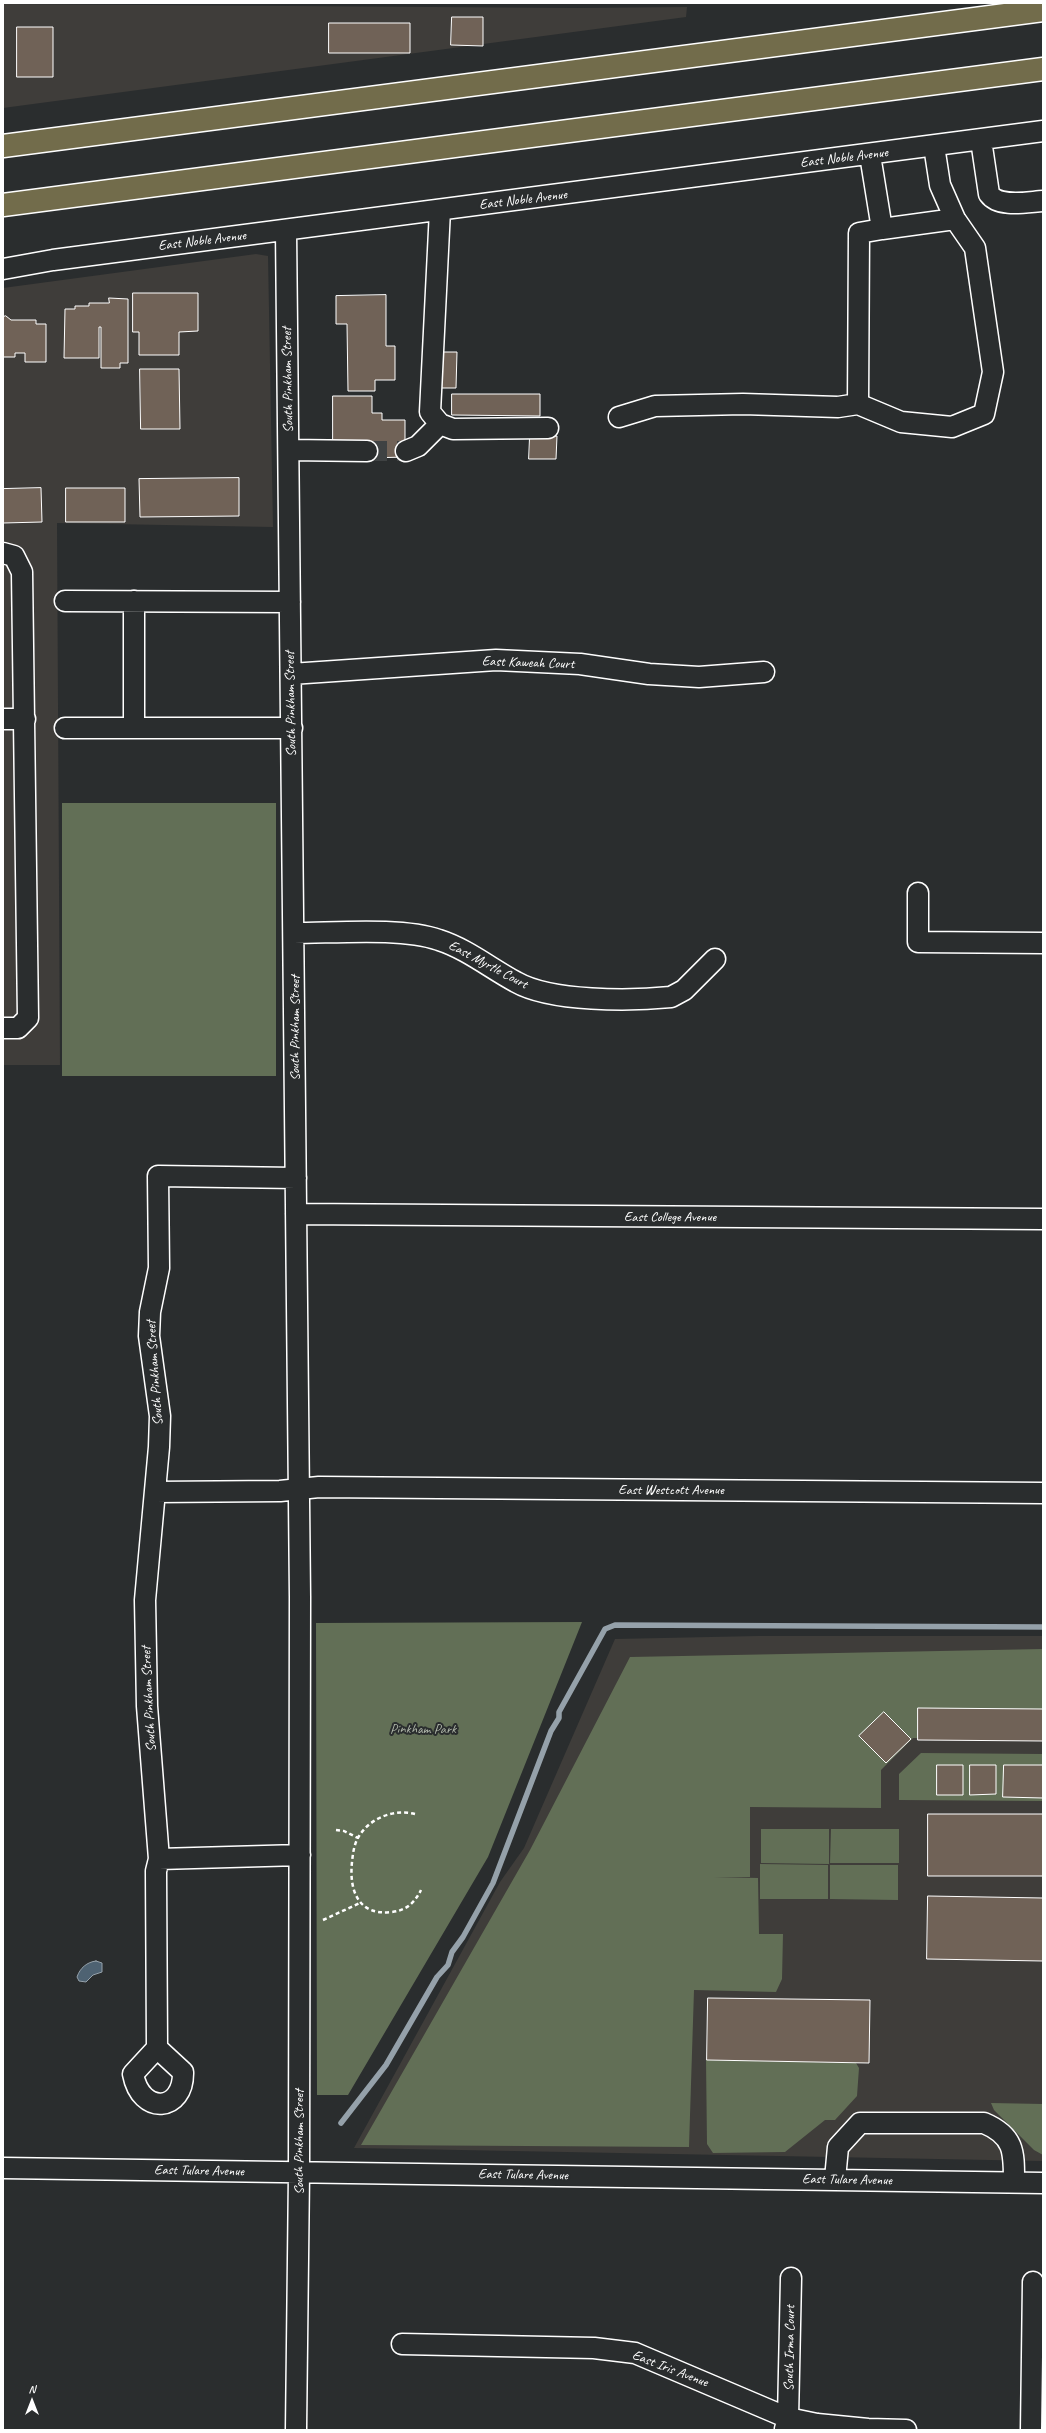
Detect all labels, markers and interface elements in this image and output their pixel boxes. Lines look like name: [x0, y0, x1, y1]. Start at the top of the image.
street label: East Noble Avenue: [799, 144, 889, 172]
street label: East Noble Avenue: [478, 186, 568, 214]
street label: East Noble Avenue: [157, 227, 247, 255]
street label: South Pinkham Street: [279, 327, 297, 433]
street label: South Pinkham Street: [282, 651, 300, 757]
street label: East Kaweah Court: [482, 653, 574, 673]
street label: East Myrtle Court: [445, 937, 531, 993]
street label: South Pinkham Street: [287, 975, 303, 1081]
street label: East College Avenue: [624, 1209, 716, 1225]
street label: South Pinkham Street: [143, 1320, 167, 1426]
street label: East Westcott Avenue: [618, 1482, 724, 1498]
street label: South Pinkham Street: [138, 1646, 160, 1752]
park label: Pinkham Park: [390, 1721, 456, 1737]
street label: South Pinkham Street: [291, 2089, 307, 2195]
street label: East Tulare Avenue: [154, 2162, 244, 2180]
street label: East Tulare Avenue: [478, 2166, 568, 2184]
street label: East Tulare Avenue: [802, 2171, 892, 2189]
street label: South Irma Court: [781, 2305, 799, 2391]
street label: East Iris Avenue: [630, 2347, 710, 2391]
north arrow: [12, 2381, 52, 2421]
text: N: [29, 2382, 35, 2396]

